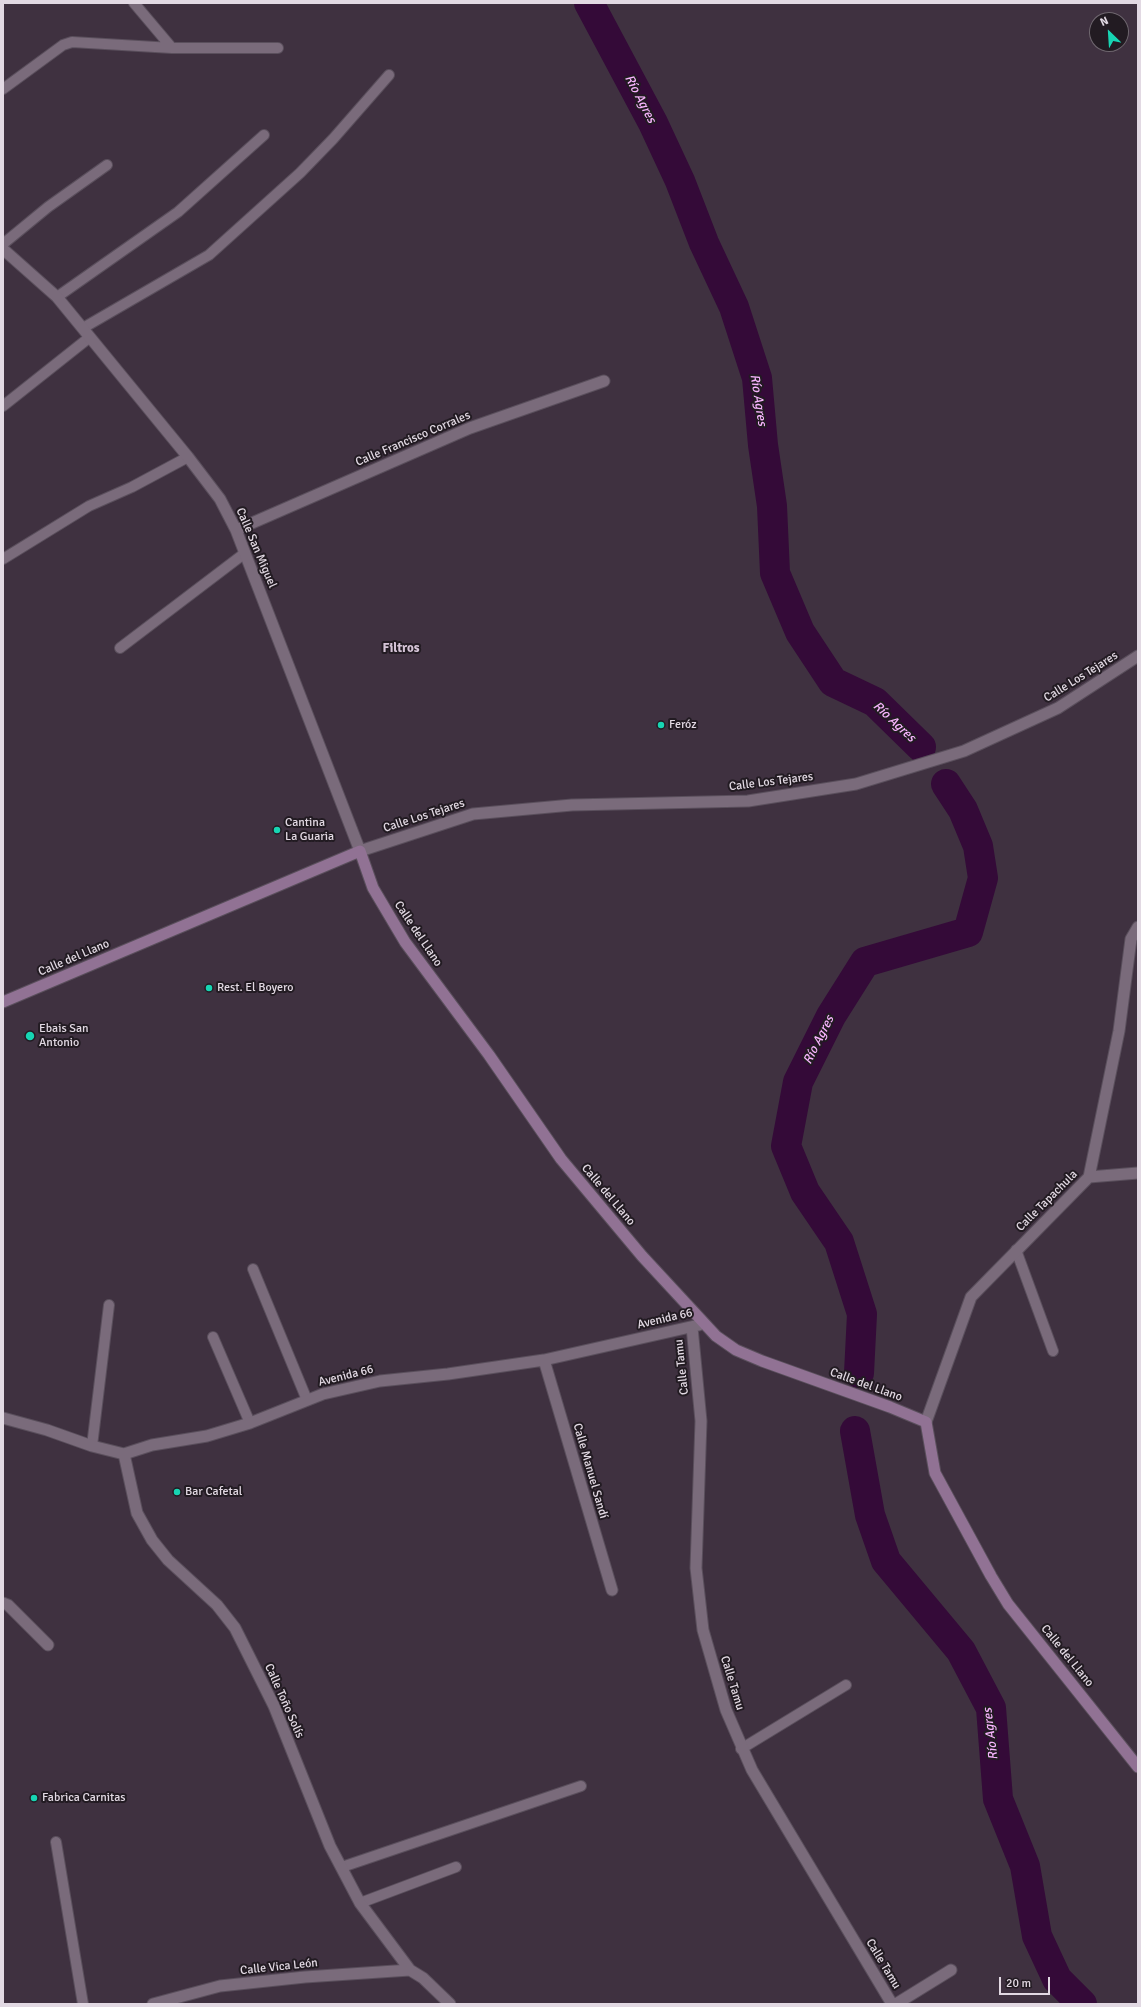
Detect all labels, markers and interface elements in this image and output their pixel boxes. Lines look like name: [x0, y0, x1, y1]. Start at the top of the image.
north arrow: [1089, 12, 1129, 52]
text: N: [1098, 14, 1110, 29]
water label: Río Agres: [621, 72, 659, 126]
water label: Río Agres: [746, 373, 770, 427]
street label: Calle Francisco Corrales: [353, 408, 473, 470]
street label: Calle San Miguel: [233, 506, 279, 590]
district label: Filtros: [382, 641, 420, 657]
street label: Calle Los Tejares: [1041, 648, 1121, 706]
water label: Río Agres: [870, 698, 918, 746]
place label: Feróz: [669, 718, 697, 732]
marker: Feróz: [656, 720, 666, 730]
street label: Calle Los Tejares: [728, 770, 814, 794]
street label: Calle Los Tejares: [382, 796, 466, 836]
place label: Cantina La Guaria: [285, 816, 334, 844]
marker: Cantina La Guaria: [272, 825, 282, 835]
street label: Calle del Llano: [391, 899, 445, 969]
street label: Calle del Llano: [36, 937, 112, 979]
place label: Rest. El Boyero: [217, 981, 293, 995]
marker: Rest. El Boyero: [204, 983, 214, 993]
water label: Río Agres: [800, 1013, 838, 1067]
place label: Ebais San Antonio: [39, 1022, 89, 1050]
marker: Ebais San Antonio: [24, 1030, 36, 1042]
street label: Calle del Llano: [578, 1161, 638, 1229]
street label: Calle Tapachula: [1013, 1167, 1081, 1235]
street label: Avenida 66: [636, 1306, 694, 1332]
street label: Calle Tamu: [672, 1338, 692, 1396]
street label: Avenida 66: [317, 1362, 375, 1390]
street label: Calle del Llano: [828, 1365, 904, 1405]
street label: Calle Manuel Sandí: [569, 1422, 611, 1520]
place label: Bar Cafetal: [185, 1485, 242, 1499]
marker: Bar Cafetal: [172, 1487, 182, 1497]
street label: Calle del Llano: [1038, 1622, 1096, 1690]
street label: Calle Tamu: [717, 1654, 747, 1712]
street label: Calle Toño Solís: [261, 1661, 307, 1741]
water label: Río Agres: [980, 1707, 1002, 1761]
place label: Fabrica Carnitas: [42, 1791, 125, 1805]
marker: Fabrica Carnitas: [29, 1793, 39, 1803]
street label: Calle Tamu: [862, 1936, 904, 1992]
street label: Calle Vica León: [239, 1956, 319, 1978]
scale bar: [1001, 1969, 1052, 1995]
text: 20 m: [1006, 1976, 1031, 1991]

